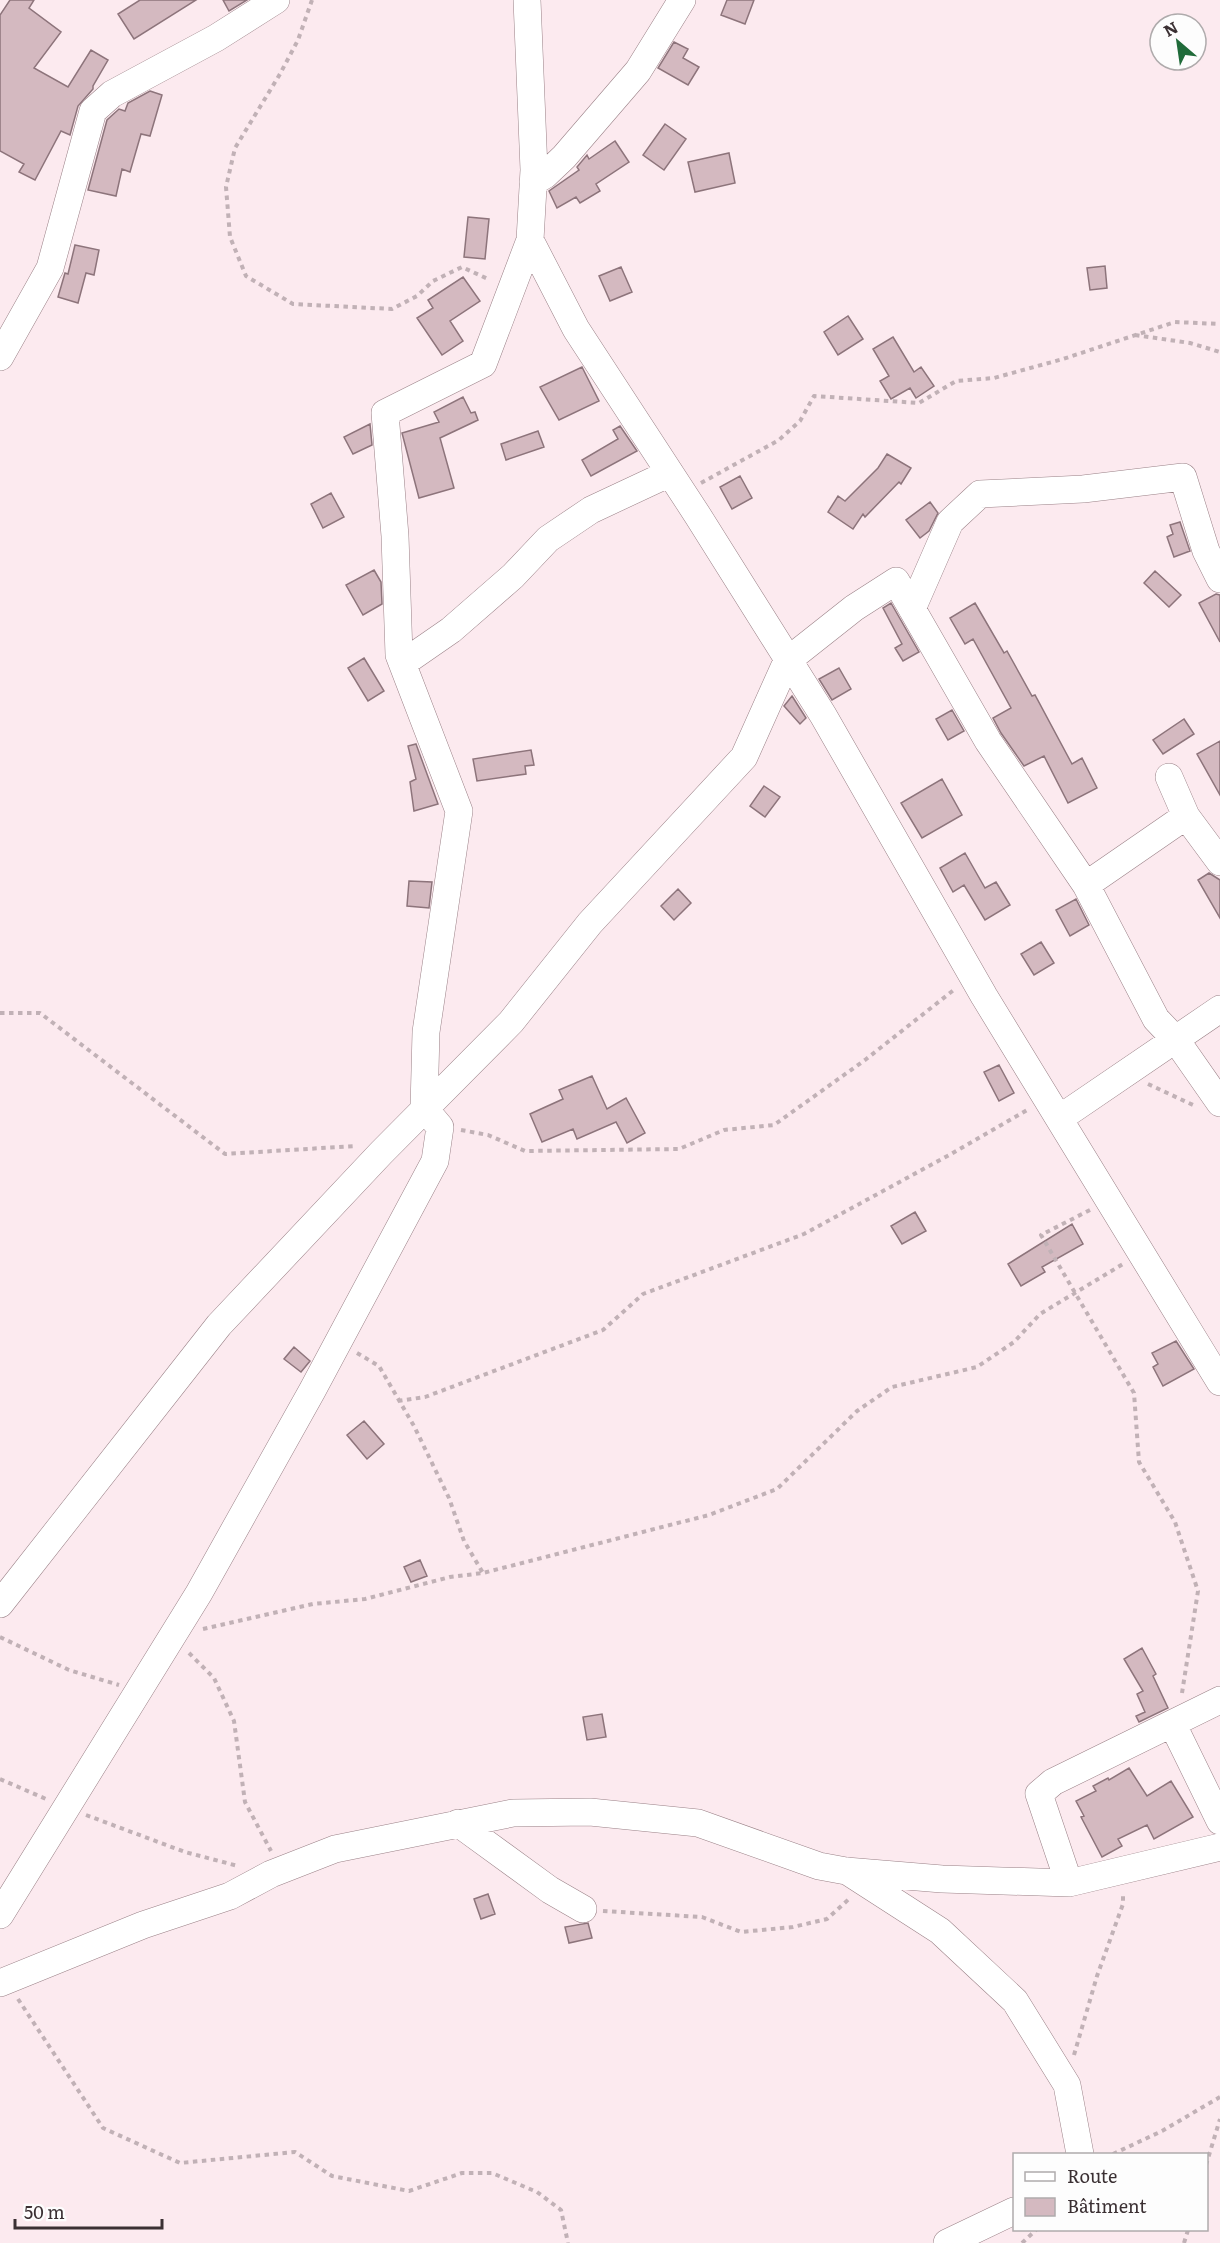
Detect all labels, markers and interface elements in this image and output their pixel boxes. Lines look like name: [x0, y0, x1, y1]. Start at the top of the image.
north arrow: [1148, 12, 1208, 72]
text: N: [1159, 14, 1182, 42]
legend: [1013, 2153, 1208, 2231]
text: Route: [1067, 2162, 1117, 2189]
scale bar: [15, 2192, 162, 2230]
text: Bâtiment: [1067, 2192, 1147, 2219]
text: 50 m: [24, 2198, 65, 2225]

